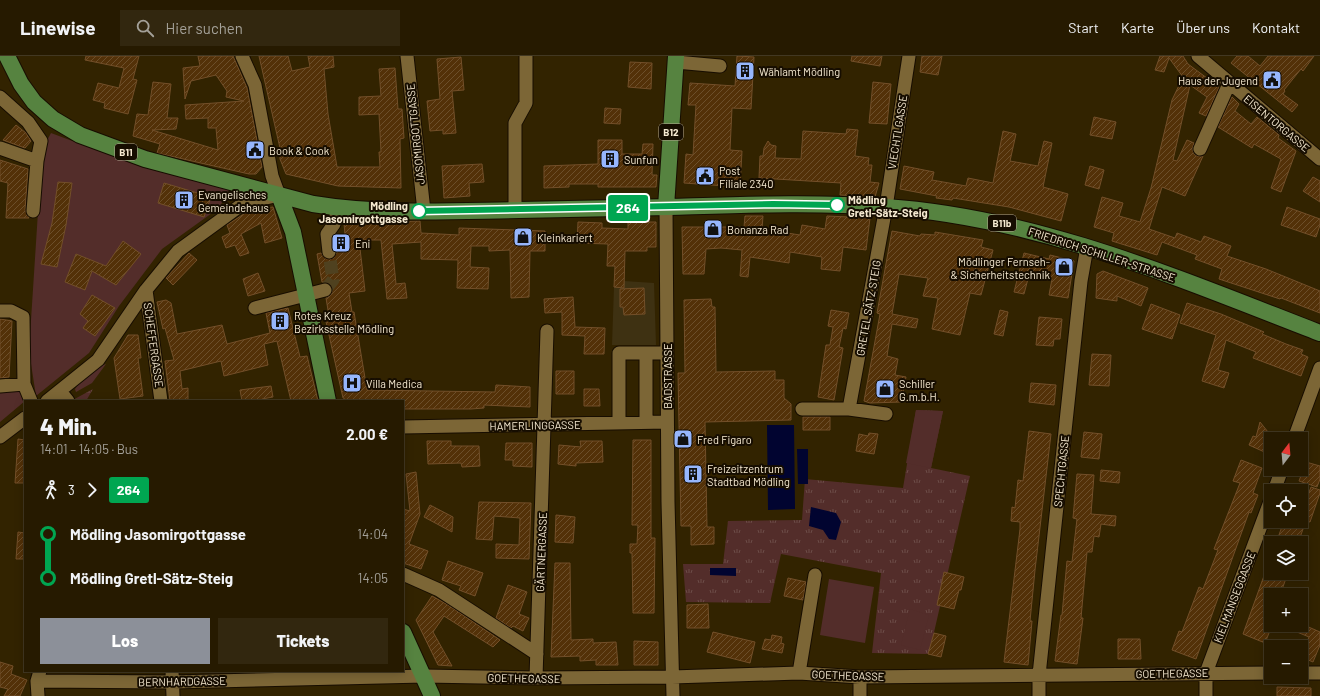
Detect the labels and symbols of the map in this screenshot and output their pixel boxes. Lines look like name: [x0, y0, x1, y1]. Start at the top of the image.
building icon: Wählamt Mödling: [734, 60, 756, 82]
place label: Wählamt Mödling: [759, 65, 840, 78]
public building icon: Haus der Jugend: [1261, 69, 1283, 91]
place label: Haus der Jugend: [1178, 74, 1258, 87]
street label: JASOMIRGOTTGASSE: [403, 83, 427, 185]
street label: EISENTORGASSE: [1241, 92, 1313, 155]
street label: VIECHTLGASSE: [885, 94, 909, 170]
road number: B12: [659, 124, 683, 140]
public building icon: Book & Cook: [244, 139, 266, 161]
road number: B11: [115, 144, 137, 160]
place label: Book & Cook: [269, 144, 330, 157]
building icon: Sunfun: [599, 148, 621, 170]
place label: Sunfun: [624, 153, 658, 166]
place label: Post Filiale 2340: [719, 164, 773, 190]
public building icon: Post Filiale 2340: [694, 165, 716, 187]
place label: Evangelisches Gemeindehaus: [198, 188, 269, 214]
building icon: Evangelisches Gemeindehaus: [173, 189, 195, 211]
place label: Mödling Gretl-Sätz-Steig: [848, 193, 928, 219]
line badge: 264: [605, 195, 651, 221]
marker: Mödling Gretl-Sätz-Steig: [829, 197, 845, 213]
place label: Mödling Jasomirgottgasse: [319, 199, 408, 225]
marker: Mödling Jasomirgottgasse: [411, 203, 427, 219]
road number: B11b: [988, 215, 1016, 231]
shop icon: Bonanza Rad: [702, 218, 724, 240]
place label: Bonanza Rad: [727, 223, 788, 236]
street label: FRIEDRICH SCHILLER-STRASSE: [1027, 224, 1177, 284]
shop icon: Kleinkariert: [512, 226, 534, 248]
place label: Kleinkariert: [537, 231, 593, 244]
building icon: Eni: [330, 232, 352, 254]
place label: Eni: [355, 237, 371, 250]
place label: Mödlinger Fernseh- & Sicherheitstechnik: [950, 255, 1050, 281]
shop icon: Mödlinger Fernseh- & Sicherheitstechnik: [1053, 256, 1075, 278]
street label: GRETEL SÄTZ STEIG: [852, 259, 883, 357]
street label: SCHEFFERGASSE: [142, 302, 166, 388]
place label: Rotes Kreuz Bezirksstelle Mödling: [294, 309, 394, 335]
building icon: Rotes Kreuz Bezirksstelle Mödling: [269, 310, 291, 332]
street label: BADSTRASSE: [661, 343, 674, 409]
hospital icon: Villa Medica: [341, 372, 363, 394]
place label: Villa Medica: [366, 377, 422, 390]
place label: Schiller G.m.b.H.: [899, 377, 940, 403]
shop icon: Schiller G.m.b.H.: [874, 378, 896, 400]
street label: HAMERLINGGASSE: [489, 418, 581, 432]
shop icon: Fred Figaro: [672, 428, 694, 450]
north arrow: [1264, 432, 1308, 476]
place label: Fred Figaro: [697, 433, 752, 446]
street label: SPECHTGASSE: [1051, 434, 1071, 507]
place label: Freizeitzentrum Stadtbad Mödling: [707, 462, 790, 488]
building icon: Freizeitzentrum Stadtbad Mödling: [682, 463, 704, 485]
street label: GÄRTNERGASSE: [532, 512, 549, 592]
street label: KIELMANSEGGASSE: [1211, 549, 1258, 645]
street label: GOETHEGASSE: [1135, 666, 1209, 680]
street label: GOETHEGASSE: [811, 667, 885, 683]
street label: GOETHEGASSE: [487, 671, 561, 685]
street label: BERNHARDGASSE: [138, 674, 226, 688]

